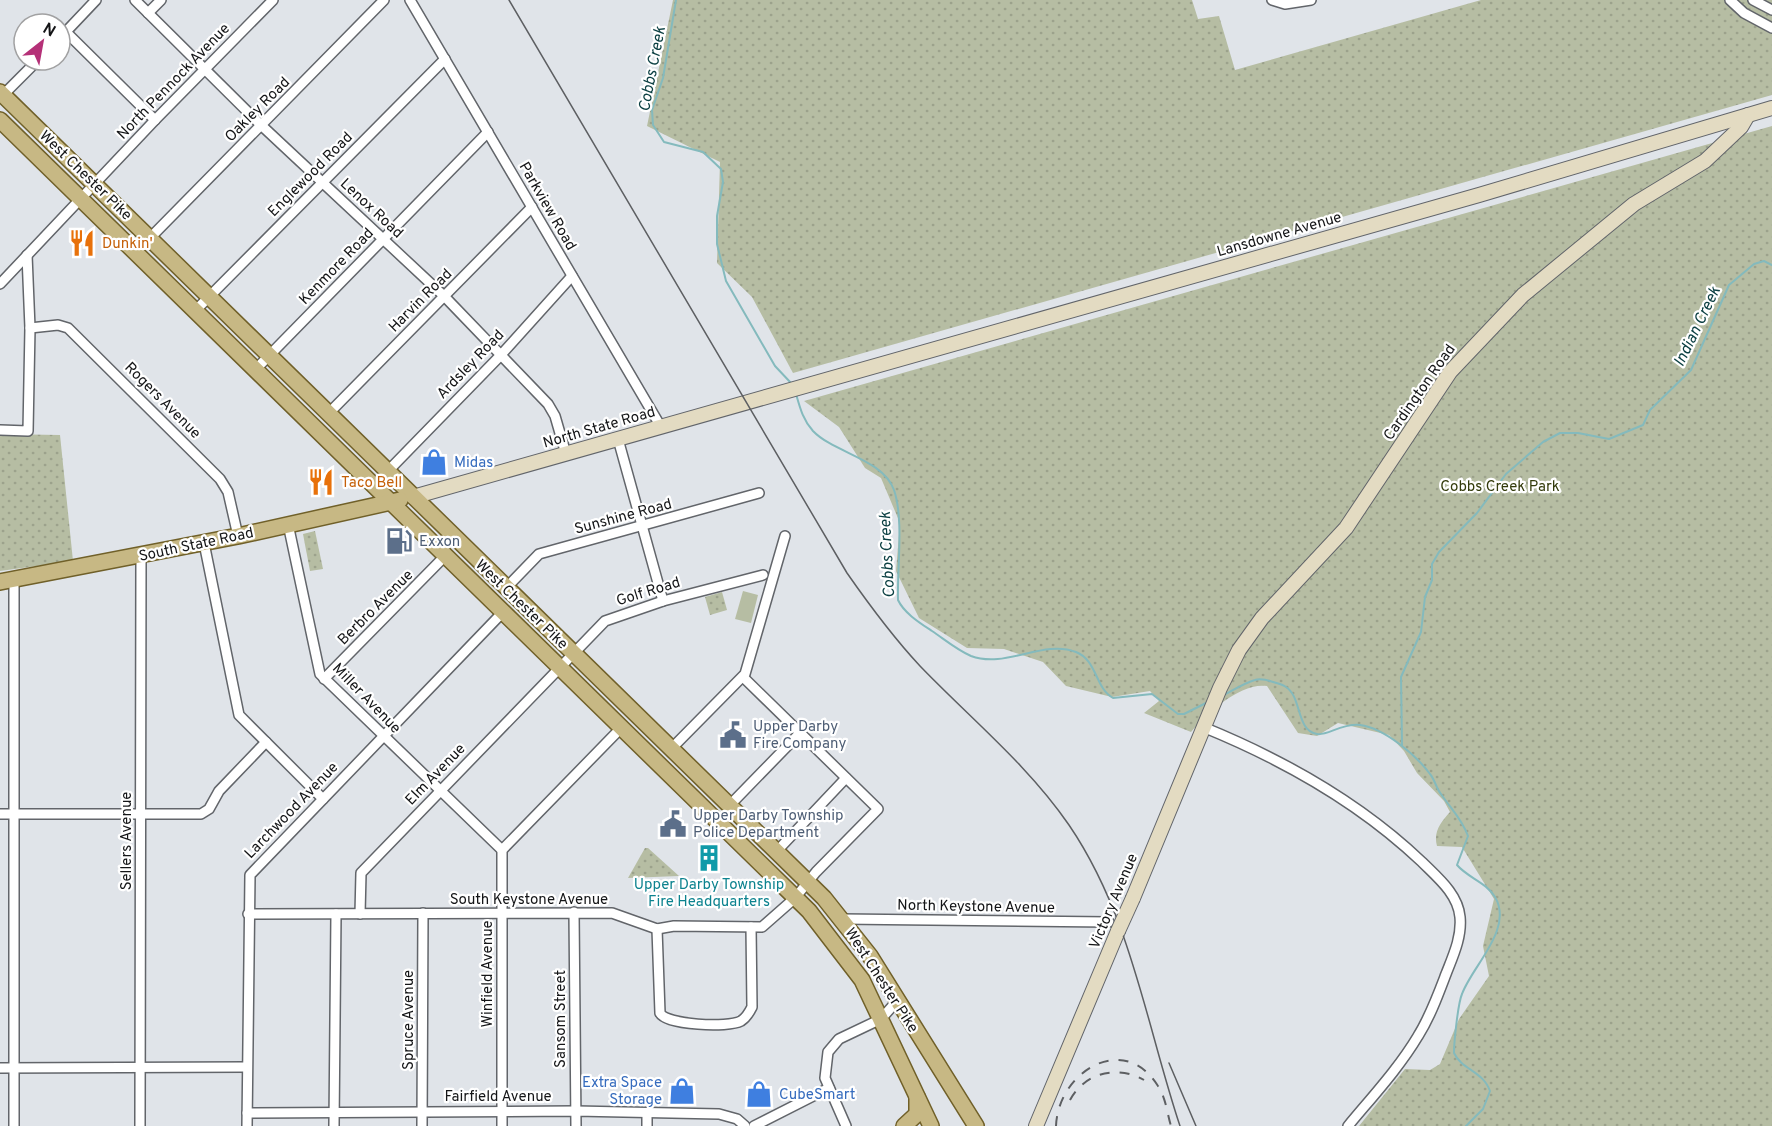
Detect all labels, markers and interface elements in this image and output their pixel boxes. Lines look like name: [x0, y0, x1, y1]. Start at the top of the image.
north arrow: [12, 12, 72, 72]
text: N: [39, 19, 59, 42]
street label: North Pennock Avenue: [114, 20, 235, 144]
water label: Cobbs Creek: [635, 24, 671, 114]
street label: Oakley Road: [221, 73, 295, 147]
street label: West Chester Pike: [35, 127, 135, 225]
street label: Englewood Road: [265, 129, 358, 222]
street label: Parkview Road: [514, 159, 580, 254]
street label: Lenox Road: [335, 175, 406, 243]
street label: Lansdowne Avenue: [1215, 209, 1344, 262]
street label: Kenmore Road: [296, 225, 378, 309]
restaurant icon: Dunkin': [67, 228, 97, 258]
place label: Dunkin': [102, 235, 153, 254]
street label: Harvin Road: [385, 265, 457, 337]
water label: Indian Creek: [1670, 283, 1726, 370]
street label: Ardsley Road: [433, 326, 509, 404]
street label: Cardington Road: [1380, 341, 1460, 445]
street label: Rogers Avenue: [120, 359, 204, 443]
street label: North State Road: [541, 403, 658, 454]
shop icon: Midas: [419, 447, 449, 477]
place label: Midas: [454, 454, 493, 473]
restaurant icon: Taco Bell: [306, 467, 336, 497]
place label: Taco Bell: [341, 474, 402, 493]
park label: Cobbs Creek Park: [1440, 478, 1560, 497]
street label: Sunshine Road: [573, 495, 674, 540]
water label: Cobbs Creek: [876, 510, 900, 599]
street label: South State Road: [137, 524, 255, 567]
fuel station icon: Exxon: [384, 526, 414, 556]
place label: Exxon: [419, 533, 460, 552]
street label: West Chester Pike: [471, 556, 571, 654]
street label: Berbro Avenue: [334, 566, 418, 650]
street label: Golf Road: [614, 574, 683, 611]
street label: Miller Avenue: [328, 660, 404, 738]
place label: Upper Darby Fire Company: [753, 718, 846, 754]
public building icon: Upper Darby Fire Company: [718, 720, 748, 750]
street label: Elm Avenue: [402, 740, 470, 810]
street label: Larchwood Avenue: [241, 759, 343, 863]
street label: Sellers Avenue: [118, 792, 137, 890]
place label: Upper Darby Township Police Department: [693, 807, 844, 843]
public building icon: Upper Darby Township Police Department: [658, 809, 688, 839]
building icon: Upper Darby Township Fire Headquarters: [694, 843, 724, 873]
street label: Victory Avenue: [1086, 851, 1143, 952]
place label: Upper Darby Township Fire Headquarters: [634, 876, 784, 912]
street label: South Keystone Avenue: [450, 891, 608, 910]
street label: North Keystone Avenue: [897, 897, 1055, 918]
street label: Winfield Avenue: [479, 920, 498, 1028]
street label: West Chester Pike: [840, 925, 922, 1037]
street label: Spruce Avenue: [400, 970, 419, 1070]
street label: Sansom Street: [552, 970, 571, 1068]
place label: Extra Space Storage: [582, 1074, 662, 1110]
shop icon: Extra Space Storage: [667, 1076, 697, 1106]
shop icon: CubeSmart: [744, 1079, 774, 1109]
place label: CubeSmart: [779, 1086, 855, 1105]
street label: Fairfield Avenue: [444, 1088, 552, 1107]

